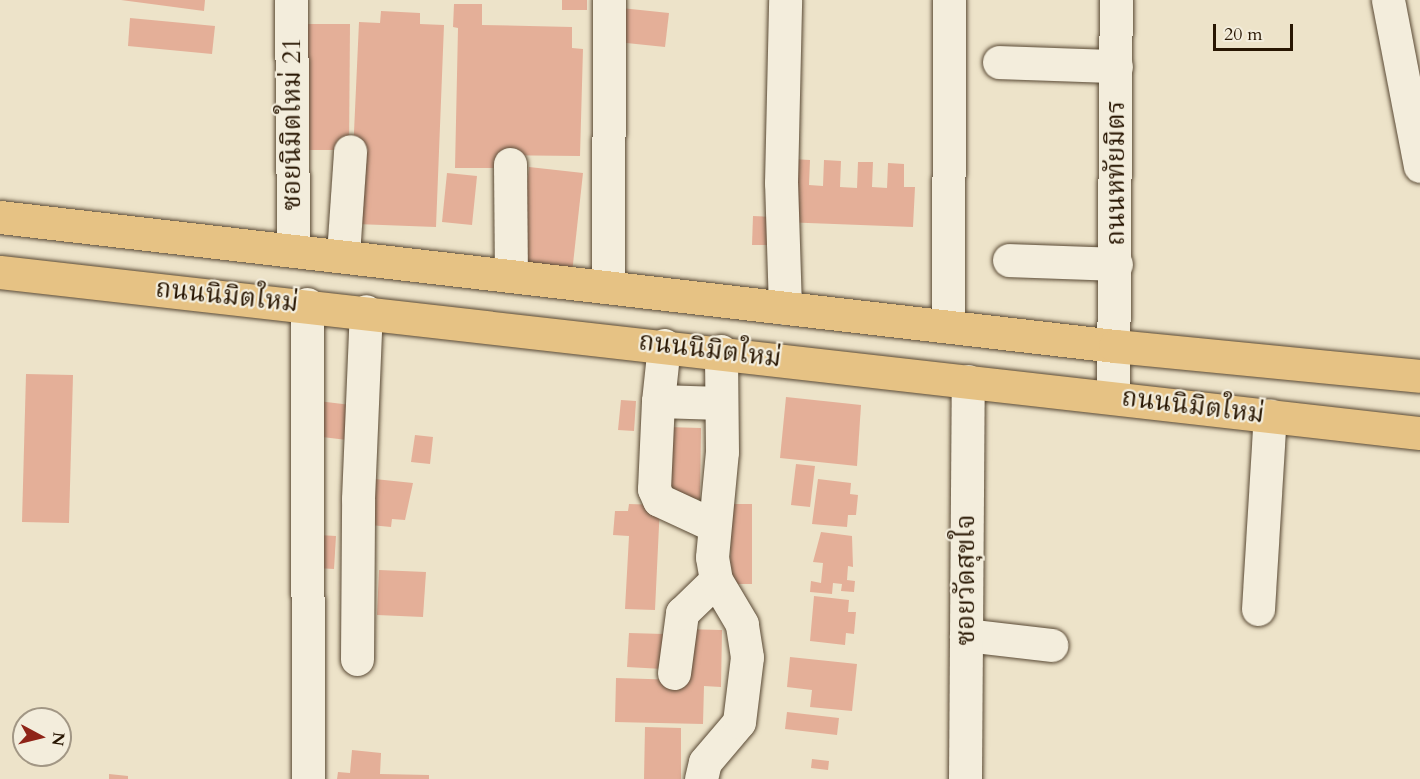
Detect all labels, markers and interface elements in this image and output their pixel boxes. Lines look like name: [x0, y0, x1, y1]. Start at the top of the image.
scale bar: [1216, 12, 1296, 50]
text: 20 m: [1224, 22, 1263, 47]
street label: ซอยนิมิตใหม่ 21: [276, 37, 308, 211]
street label: ถนนหทัยมิตร: [1100, 100, 1132, 246]
street label: ถนนนิมิตใหม่: [154, 273, 300, 319]
street label: ถนนนิมิตใหม่: [637, 326, 783, 374]
street label: ถนนนิมิตใหม่: [1120, 382, 1266, 430]
street label: ซอยวัดสุขใจ: [950, 514, 982, 646]
north arrow: [12, 707, 72, 767]
text: N: [46, 731, 70, 747]

